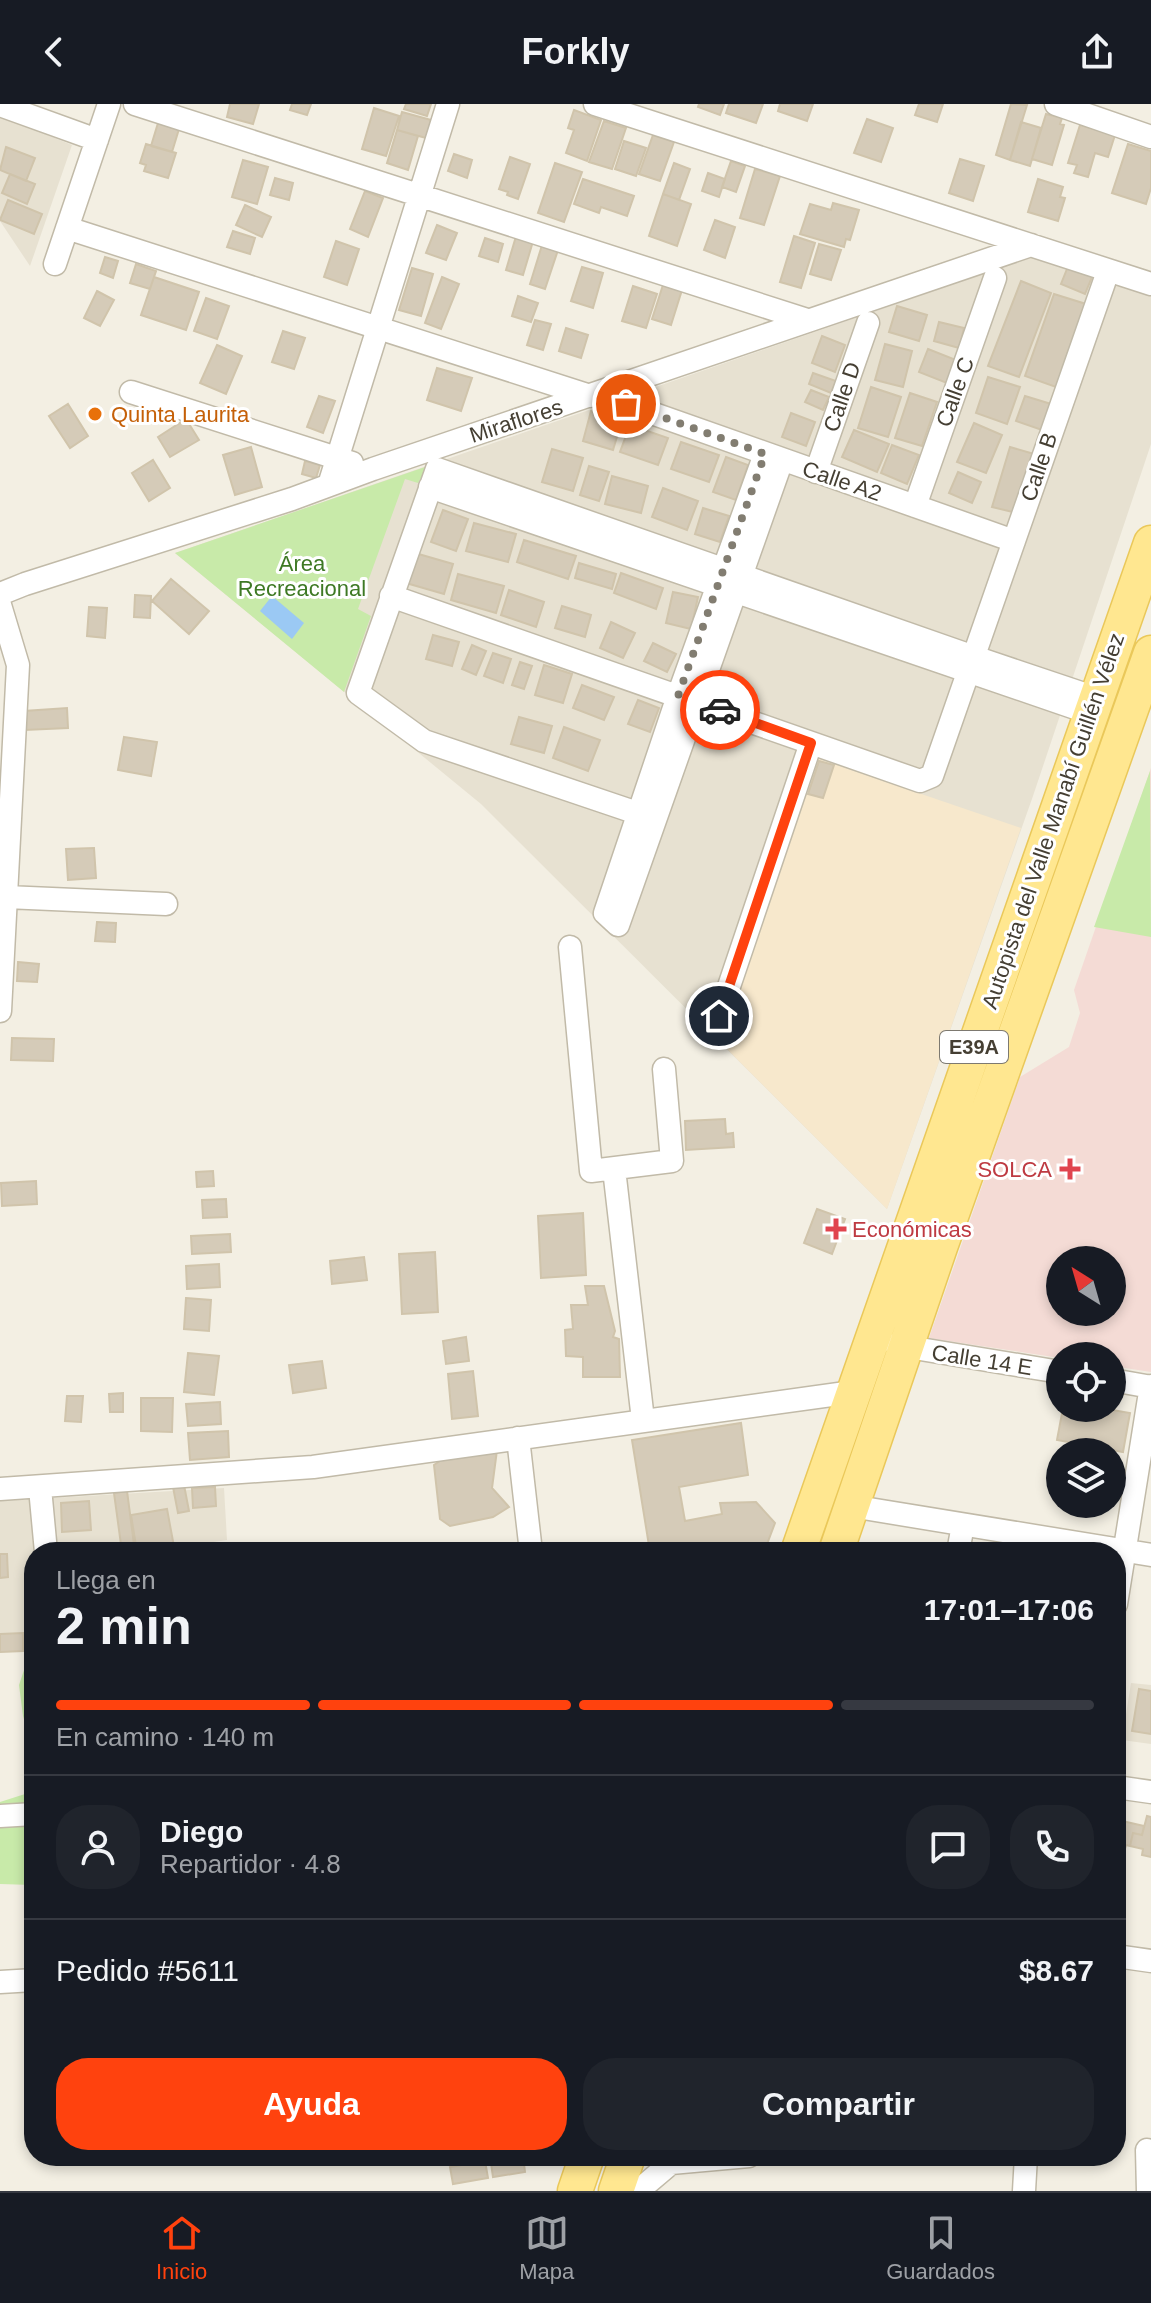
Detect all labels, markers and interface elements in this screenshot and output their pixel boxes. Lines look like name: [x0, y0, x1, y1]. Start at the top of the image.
icon: back: [32, 30, 76, 74]
icon: share: [1075, 30, 1119, 74]
text: Forkly: [521, 31, 630, 72]
street label: Calle C: [931, 354, 979, 430]
street label: Calle D: [818, 359, 866, 435]
pin: [592, 370, 660, 438]
icon: bag: [604, 382, 648, 426]
street label: Miraflores: [466, 394, 566, 448]
place label: Quinta Laurita: [111, 402, 250, 427]
marker: Quinta Laurita: [86, 405, 104, 423]
street label: Calle B: [1016, 429, 1062, 505]
street label: Calle A2: [799, 456, 885, 506]
park label: Área Recreacional: [238, 551, 366, 601]
street label: Autopista del Valle Manabí Guillén Vélez: [977, 630, 1129, 1012]
courier: [680, 670, 760, 750]
icon: car: [698, 688, 742, 732]
pin: [685, 982, 753, 1050]
icon: home: [697, 994, 741, 1038]
road number: E39A: [940, 1031, 1008, 1063]
place label: SOLCA: [977, 1157, 1052, 1182]
marker: SOLCA: [1059, 1158, 1081, 1180]
place label: Económicas: [852, 1217, 972, 1242]
marker: Económicas: [827, 1220, 845, 1238]
north arrow: [1046, 1246, 1126, 1326]
map controls: [1046, 1246, 1126, 1518]
street label: Calle 14 E: [930, 1340, 1034, 1380]
button: locate: [1046, 1342, 1126, 1422]
button: layers: [1046, 1438, 1126, 1518]
text: Llega en: [56, 1565, 156, 1595]
text: 17:01–17:06: [924, 1593, 1094, 1626]
text: 2 min: [56, 1597, 192, 1655]
text: En camino · 140 m: [56, 1722, 274, 1752]
button: person: [56, 1805, 140, 1889]
button: chat: [906, 1805, 990, 1889]
button: phone: [1010, 1805, 1094, 1889]
text: Diego: [160, 1815, 243, 1848]
text: Repartidor · 4.8: [160, 1849, 341, 1879]
text: Pedido #5611: [56, 1954, 239, 1987]
text: $8.67: [1019, 1954, 1094, 1987]
button: Ayuda: [56, 2058, 567, 2150]
button: Compartir: [583, 2058, 1094, 2150]
tab: Inicio: [156, 2211, 207, 2285]
tab: Mapa: [519, 2211, 574, 2285]
tab: Guardados: [886, 2211, 995, 2285]

